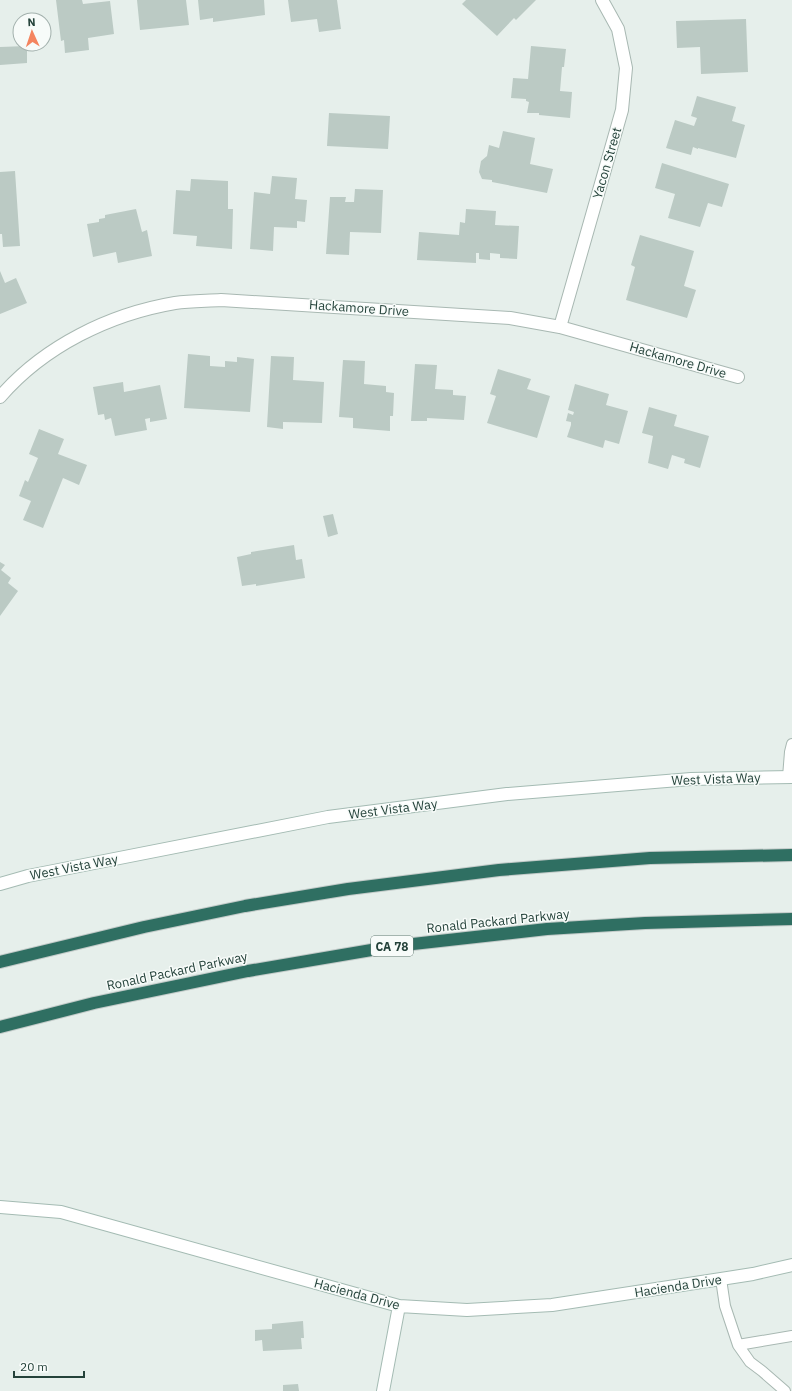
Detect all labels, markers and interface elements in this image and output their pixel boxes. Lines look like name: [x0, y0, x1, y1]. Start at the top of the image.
north arrow: [12, 12, 52, 52]
text: N: [27, 15, 36, 29]
street label: Yacon Street: [589, 125, 625, 201]
street label: Hackamore Drive: [308, 296, 410, 320]
street label: Hackamore Drive: [628, 338, 728, 382]
street label: West Vista Way: [671, 769, 761, 789]
street label: West Vista Way: [348, 795, 439, 823]
street label: West Vista Way: [29, 850, 120, 884]
street label: Ronald Packard Parkway: [426, 905, 571, 937]
road number: CA 78: [371, 936, 413, 956]
street label: Ronald Packard Parkway: [105, 948, 250, 994]
street label: Hacienda Drive: [633, 1271, 723, 1301]
street label: Hacienda Drive: [312, 1274, 402, 1314]
scale bar: [14, 1353, 84, 1379]
text: 20 m: [20, 1359, 48, 1374]

